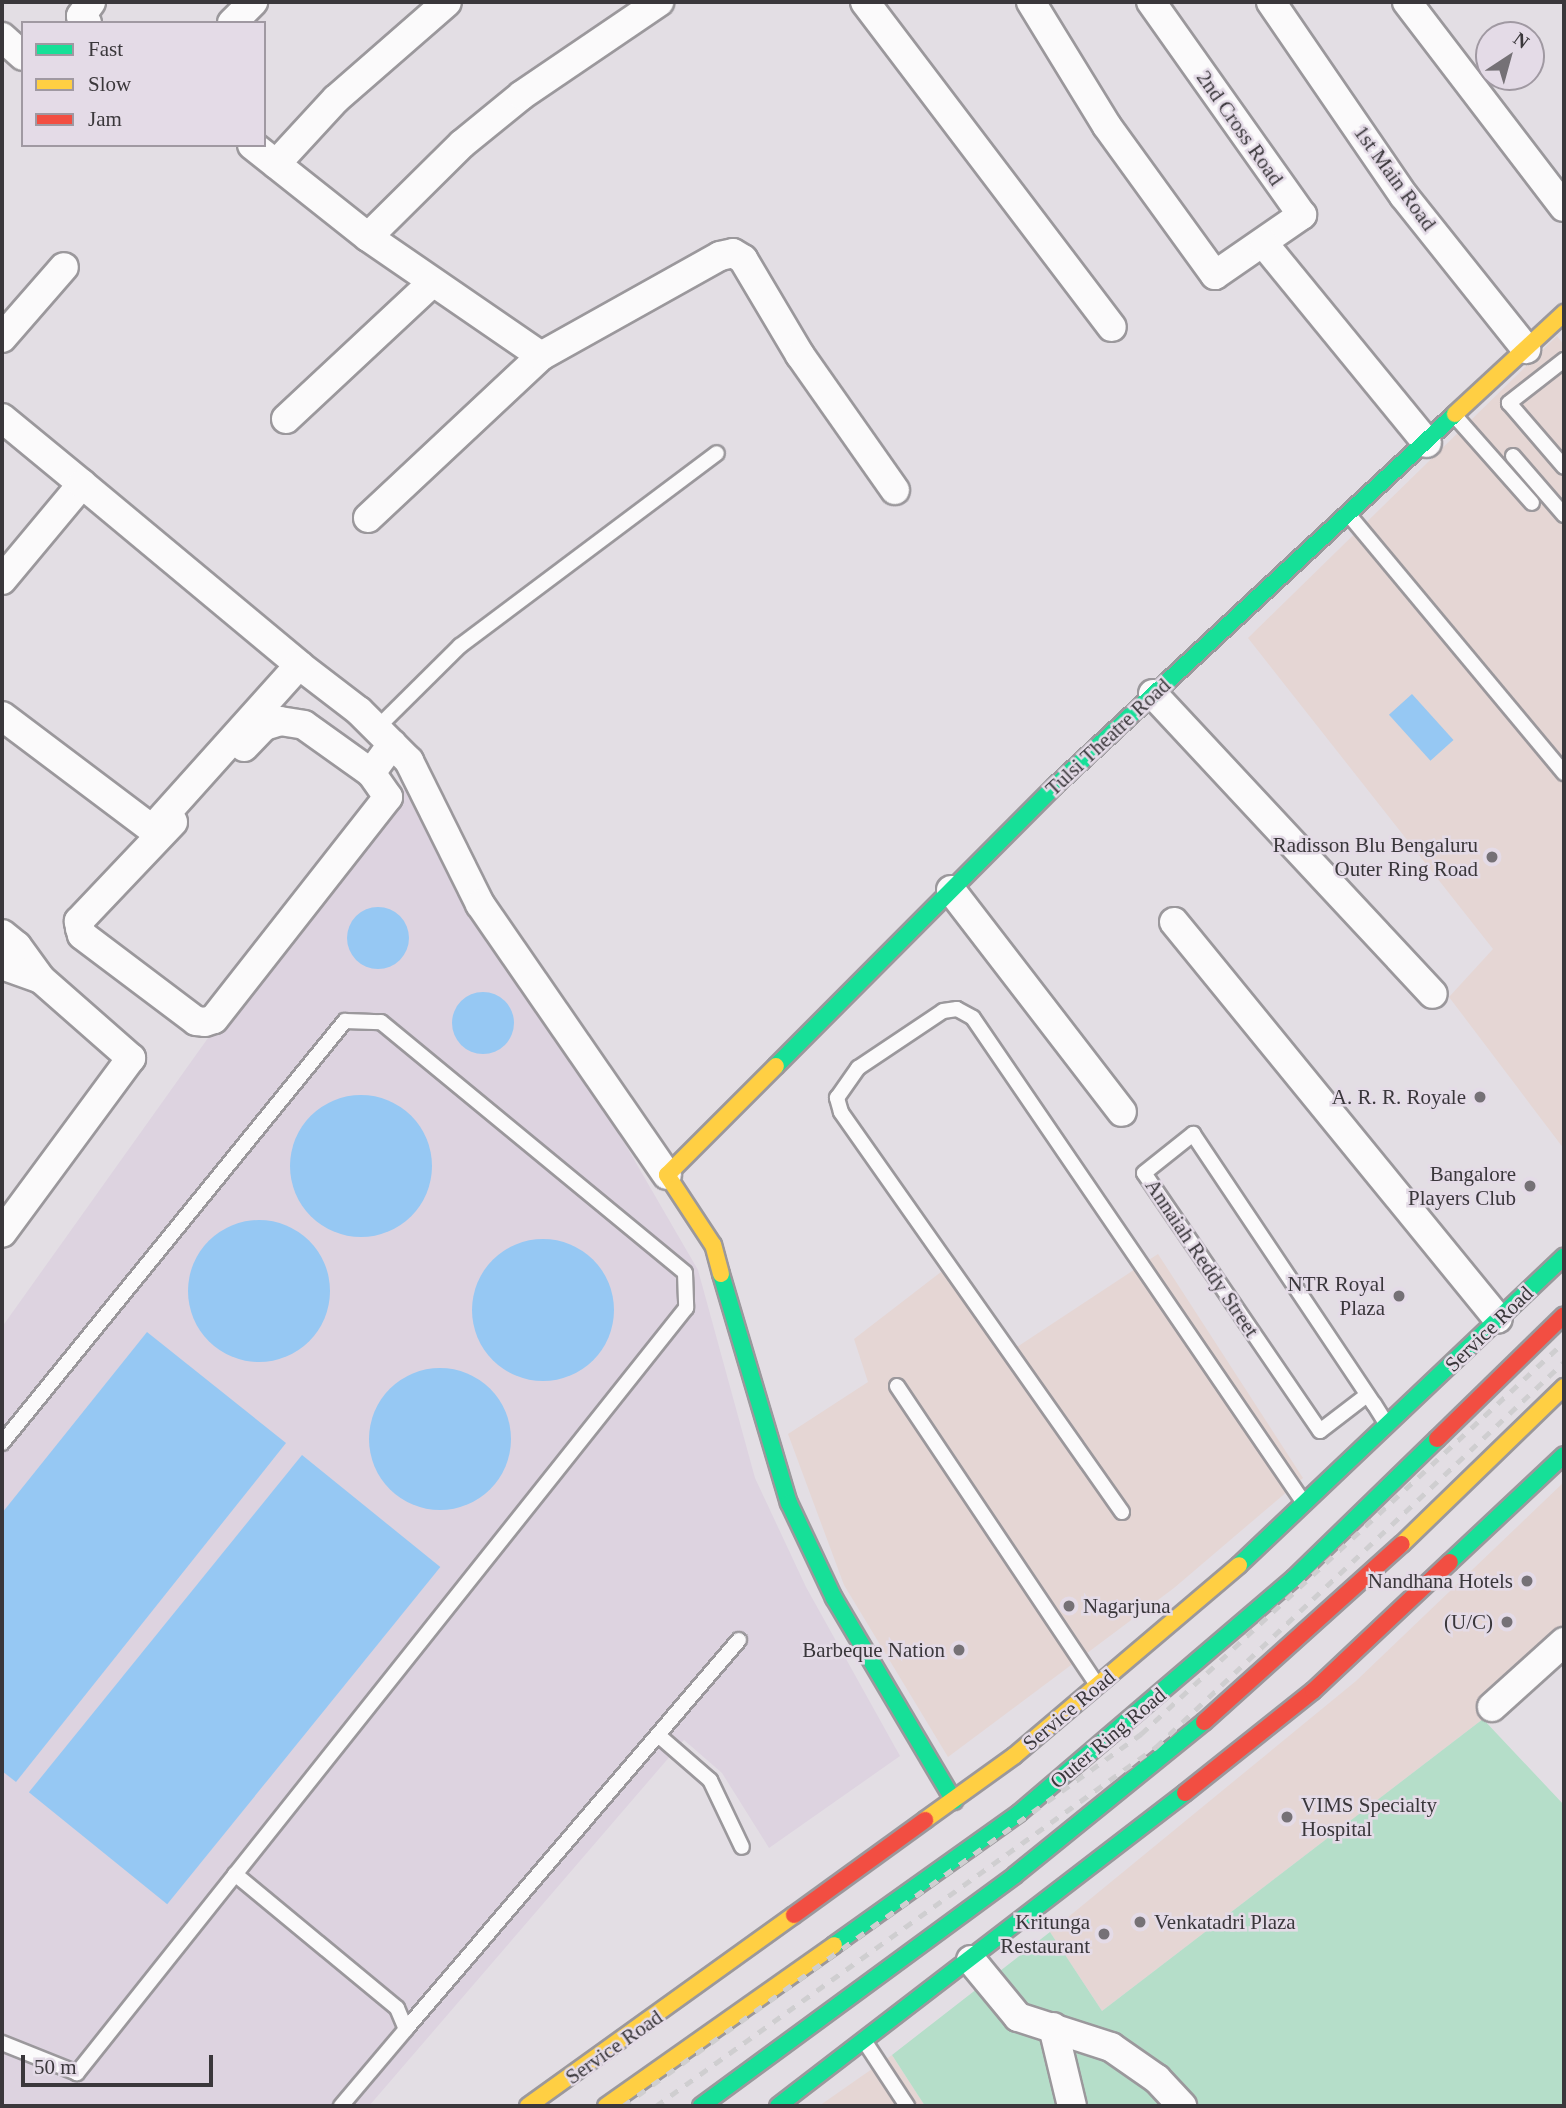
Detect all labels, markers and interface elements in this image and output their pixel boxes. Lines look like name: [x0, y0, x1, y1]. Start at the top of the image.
legend: [21, 21, 266, 147]
north arrow: [1475, 21, 1545, 91]
text: N: [1510, 28, 1533, 53]
text: Fast: [88, 37, 123, 61]
street label: 2nd Cross Road: [1191, 66, 1289, 190]
text: Slow: [88, 72, 131, 96]
text: Jam: [88, 107, 122, 131]
street label: 1st Main Road: [1348, 121, 1442, 235]
street label: Tulsi Theatre Road: [1040, 673, 1176, 801]
place label: Radisson Blu Bengaluru Outer Ring Road: [1273, 832, 1478, 882]
marker: Radisson Blu Bengaluru Outer Ring Road: [1484, 849, 1500, 865]
place label: A. R. R. Royale: [1332, 1084, 1466, 1110]
marker: A. R. R. Royale: [1472, 1089, 1488, 1105]
place label: Bangalore Players Club: [1408, 1161, 1516, 1211]
street label: Annaiah Reddy Street: [1140, 1174, 1264, 1342]
marker: Bangalore Players Club: [1522, 1178, 1538, 1194]
place label: NTR Royal Plaza: [1288, 1271, 1385, 1321]
street label: Service Road: [1440, 1281, 1538, 1377]
marker: NTR Royal Plaza: [1391, 1288, 1407, 1304]
place label: Nandhana Hotels: [1368, 1568, 1513, 1594]
marker: Nandhana Hotels: [1519, 1573, 1535, 1589]
place label: Nagarjuna: [1083, 1593, 1170, 1619]
marker: Nagarjuna: [1061, 1598, 1077, 1614]
place label: (U/C): [1444, 1609, 1493, 1635]
marker: (U/C): [1499, 1614, 1515, 1630]
place label: Barbeque Nation: [802, 1637, 945, 1663]
marker: Barbeque Nation: [951, 1642, 967, 1658]
street label: Service Road: [1018, 1664, 1120, 1756]
street label: Outer Ring Road: [1045, 1682, 1171, 1794]
place label: VIMS Specialty Hospital: [1301, 1792, 1437, 1842]
marker: VIMS Specialty Hospital: [1279, 1809, 1295, 1825]
place label: Kritunga Restaurant: [1000, 1909, 1090, 1959]
place label: Venkatadri Plaza: [1154, 1909, 1296, 1935]
marker: Venkatadri Plaza: [1132, 1914, 1148, 1930]
marker: Kritunga Restaurant: [1096, 1926, 1112, 1942]
street label: Service Road: [561, 2004, 667, 2090]
scale bar: [24, 2042, 217, 2086]
text: 50 m: [34, 2055, 77, 2079]

